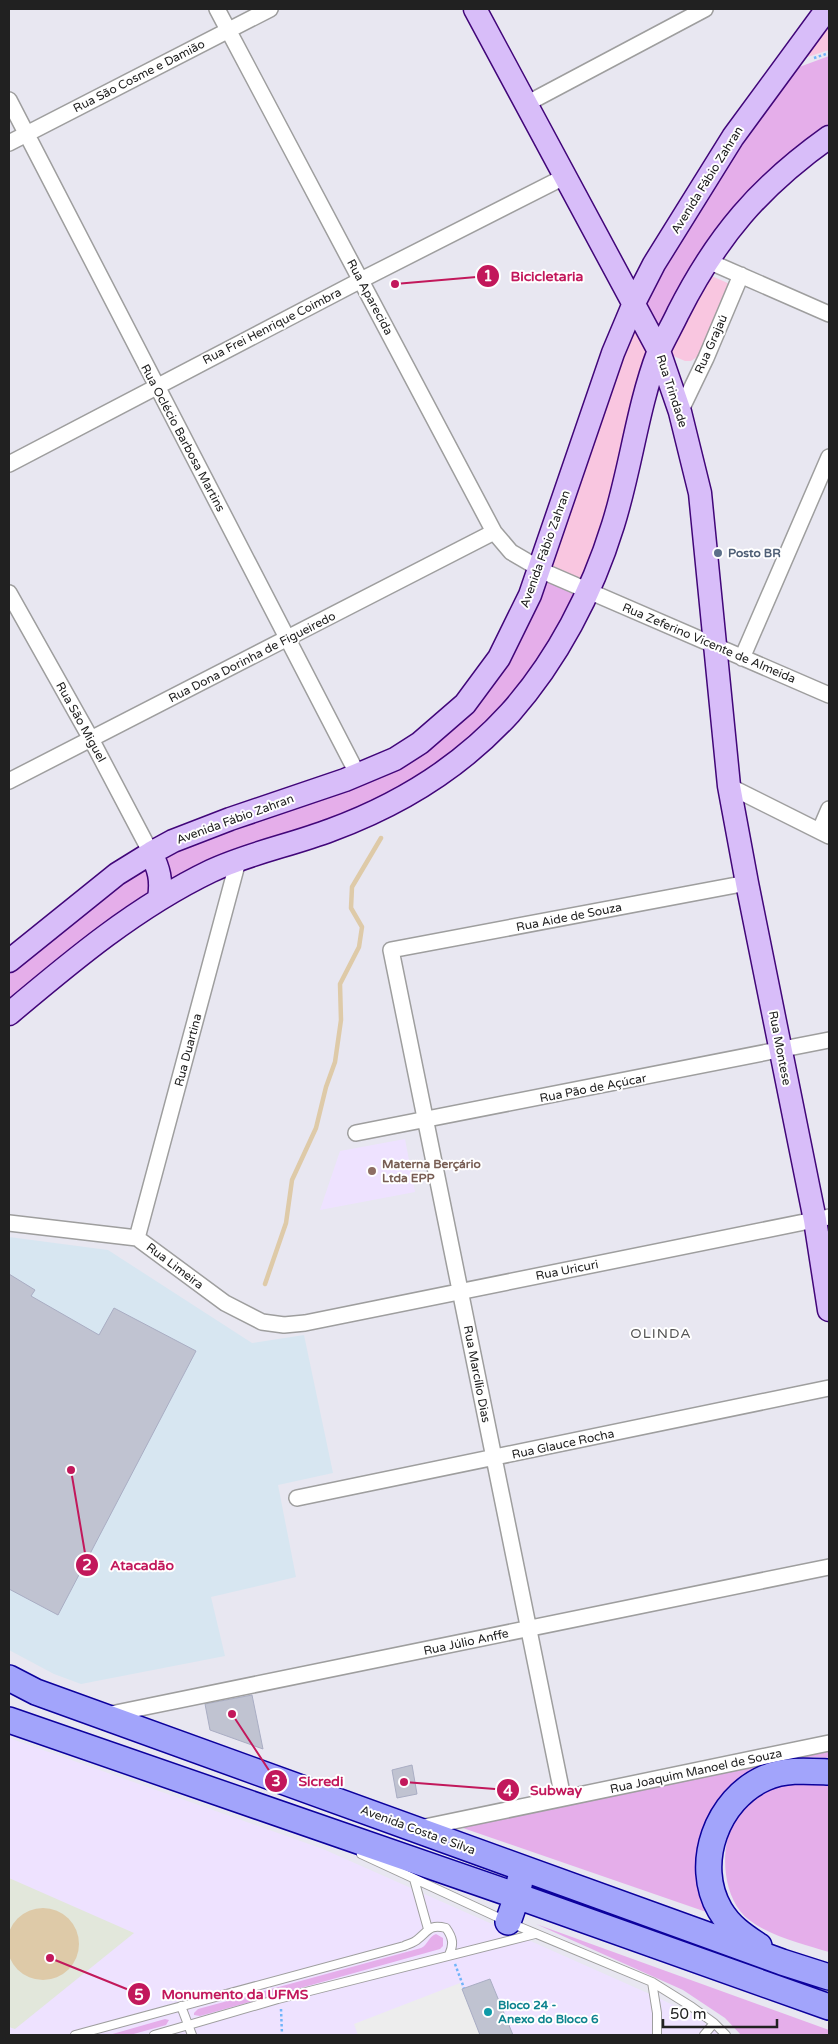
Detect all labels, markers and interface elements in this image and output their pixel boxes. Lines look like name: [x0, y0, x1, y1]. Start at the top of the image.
street label: Rua São Cosme e Damião: [71, 37, 207, 115]
street label: Avenida Fábio Zahran: [668, 124, 746, 236]
street label: Rua Aparecida: [344, 257, 396, 337]
callout: Bicicletaria: [475, 261, 593, 290]
text: 1: [483, 267, 493, 285]
text: Bicicletaria: [511, 268, 584, 285]
street label: Rua Frei Henrique Coimbra: [200, 285, 344, 367]
street label: Rua Grajaú: [692, 312, 730, 376]
street label: Rua Trindade: [654, 353, 690, 429]
street label: Rua Oclécio Barbosa Martins: [138, 362, 228, 514]
street label: Avenida Fábio Zahran: [517, 488, 573, 610]
place label: Posto BR: [728, 546, 781, 560]
marker: Posto BR: [712, 547, 724, 559]
street label: Rua Zeferino Vicente de Almeida: [620, 600, 798, 686]
street label: Rua Dona Dorinha de Figueiredo: [166, 609, 338, 705]
street label: Rua São Miguel: [53, 680, 109, 764]
street label: Avenida Fábio Zahran: [174, 791, 296, 847]
street label: Rua Aide de Souza: [515, 900, 623, 934]
street label: Rua Montese: [766, 1010, 794, 1087]
street label: Rua Duartina: [172, 1012, 204, 1088]
street label: Rua Pão de Açúcar: [538, 1071, 648, 1105]
place label: Materna Berçário Ltda EPP: [382, 1157, 481, 1185]
marker: Materna Berçário Ltda EPP: [366, 1165, 378, 1177]
street label: Rua Limeira: [144, 1240, 206, 1292]
street label: Rua Uricuri: [535, 1257, 599, 1283]
street label: Rua Marcílio Dias: [461, 1324, 493, 1424]
district label: OLINDA: [630, 1325, 692, 1342]
street label: Rua Glauce Rocha: [511, 1426, 615, 1462]
callout: Atacadão: [75, 1550, 184, 1579]
text: 2: [82, 1556, 92, 1574]
text: Atacadão: [110, 1557, 174, 1574]
street label: Rua Júlio Anffe: [422, 1626, 510, 1658]
street label: Rua Joaquim Manoel de Souza: [609, 1746, 783, 1796]
callout: Sicredi: [263, 1766, 353, 1795]
text: 3: [271, 1772, 281, 1790]
text: Sicredi: [299, 1773, 343, 1790]
callout: Subway: [495, 1776, 592, 1805]
text: 4: [503, 1782, 513, 1800]
text: Subway: [530, 1782, 582, 1799]
street label: Avenida Costa e Silva: [359, 1803, 477, 1857]
callout: Monumento da UFMS: [126, 1980, 318, 2009]
text: 5: [134, 1986, 144, 2004]
text: Monumento da UFMS: [162, 1986, 309, 2003]
scale bar: [663, 1996, 777, 2028]
place label: Bloco 24 - Anexo do Bloco 6: [498, 1998, 599, 2026]
text: 50 m: [670, 2005, 707, 2023]
marker: Bloco 24 - Anexo do Bloco 6: [482, 2006, 494, 2018]

